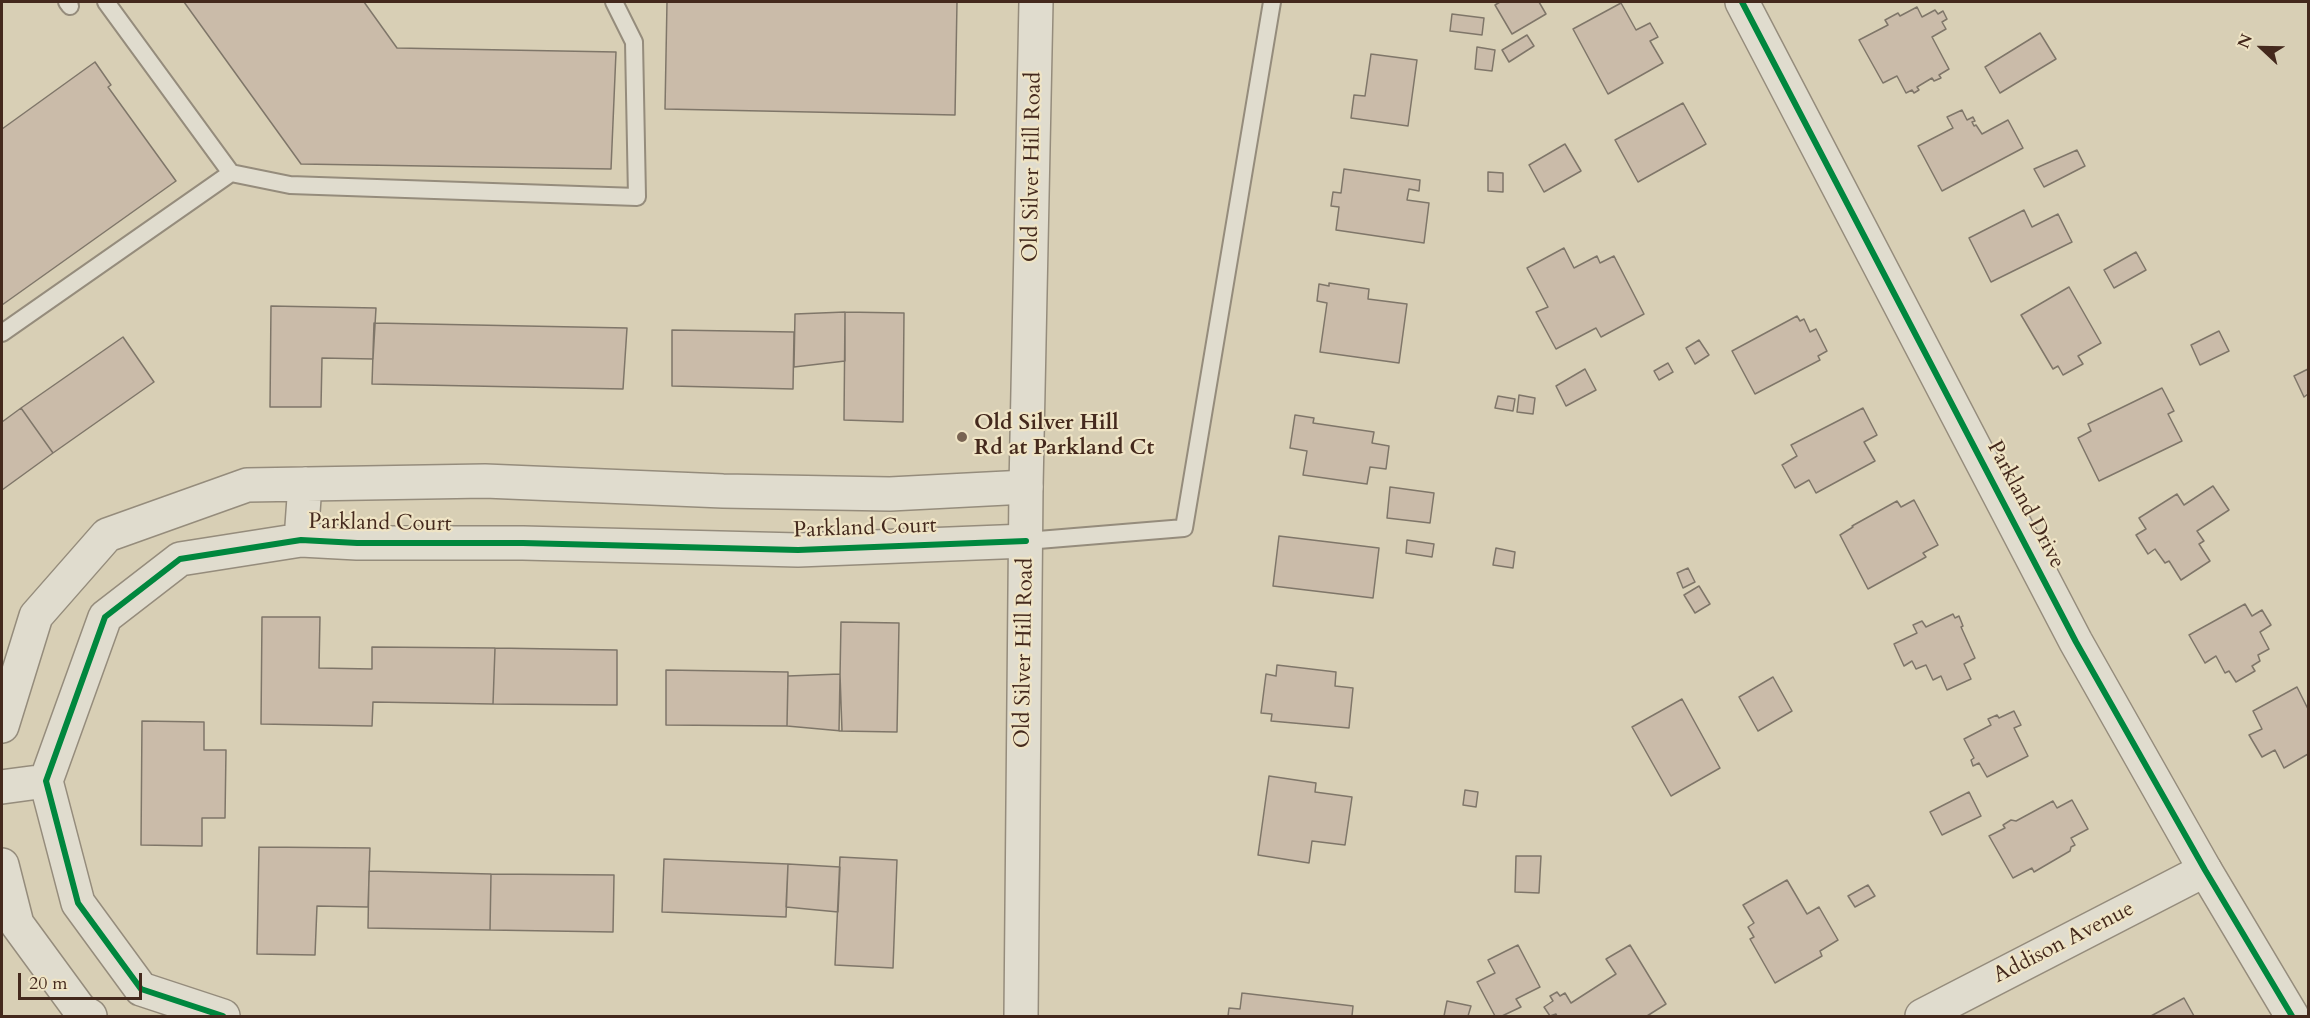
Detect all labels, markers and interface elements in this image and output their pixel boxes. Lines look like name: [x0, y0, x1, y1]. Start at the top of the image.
north arrow: [2232, 18, 2292, 78]
text: N: [2233, 31, 2258, 52]
street label: Old Silver Hill Road: [1018, 72, 1048, 262]
place label: Old Silver Hill Rd at Parkland Ct: [974, 411, 1154, 463]
marker: Old Silver Hill Rd at Parkland Ct: [955, 430, 969, 444]
street label: Parkland Drive: [1980, 437, 2070, 573]
street label: Parkland Court: [308, 510, 452, 538]
street label: Parkland Court: [793, 513, 937, 545]
street label: Old Silver Hill Road: [1010, 558, 1040, 748]
street label: Addison Avenue: [1989, 896, 2139, 990]
scale bar: [21, 961, 146, 999]
text: 20 m: [29, 971, 68, 996]

